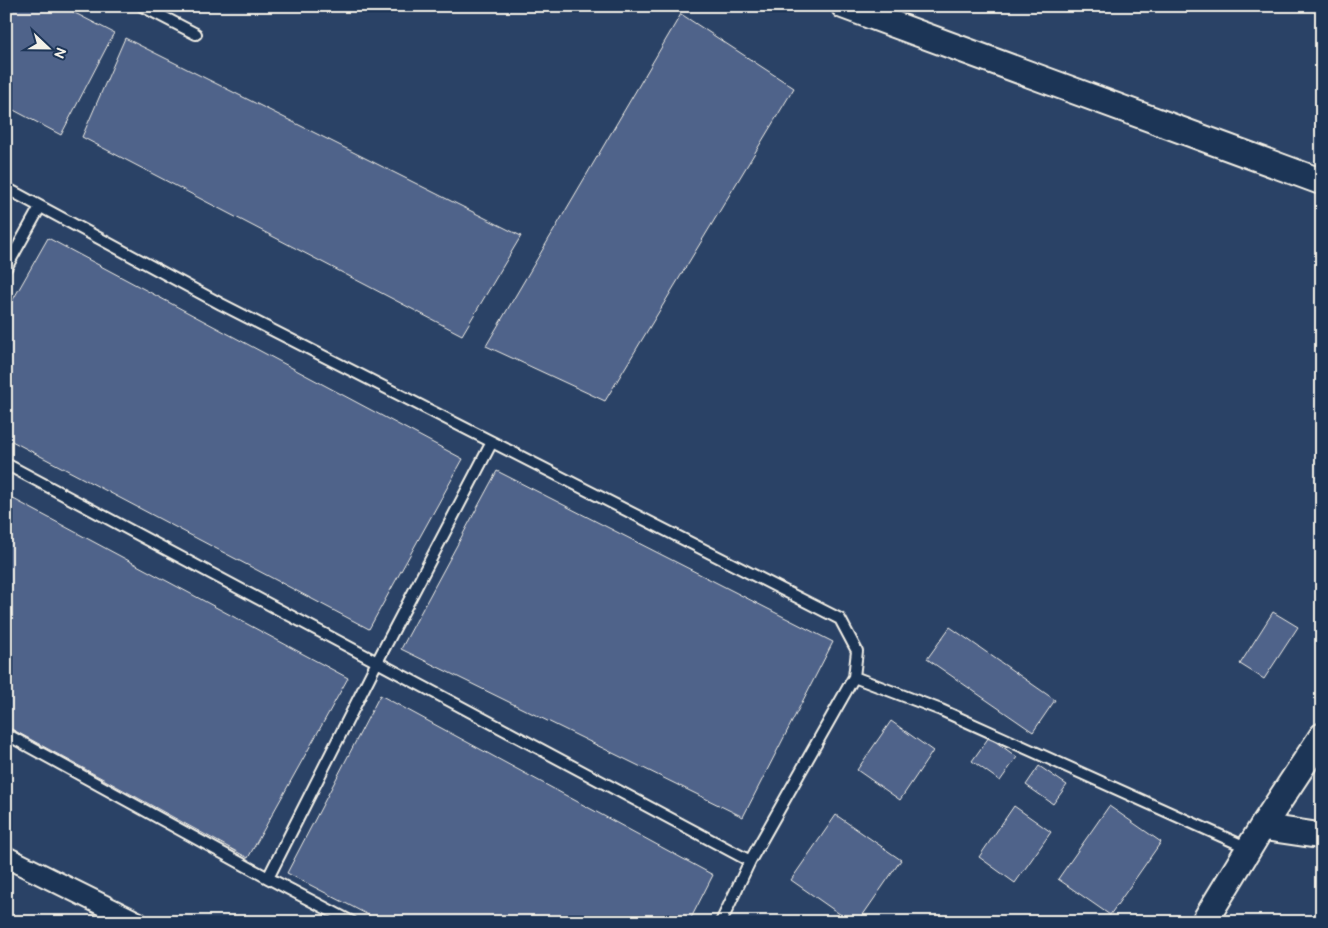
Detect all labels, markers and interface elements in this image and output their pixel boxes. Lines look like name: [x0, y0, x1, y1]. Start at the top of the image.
north arrow: [22, 22, 72, 72]
text: N: [50, 45, 69, 61]

